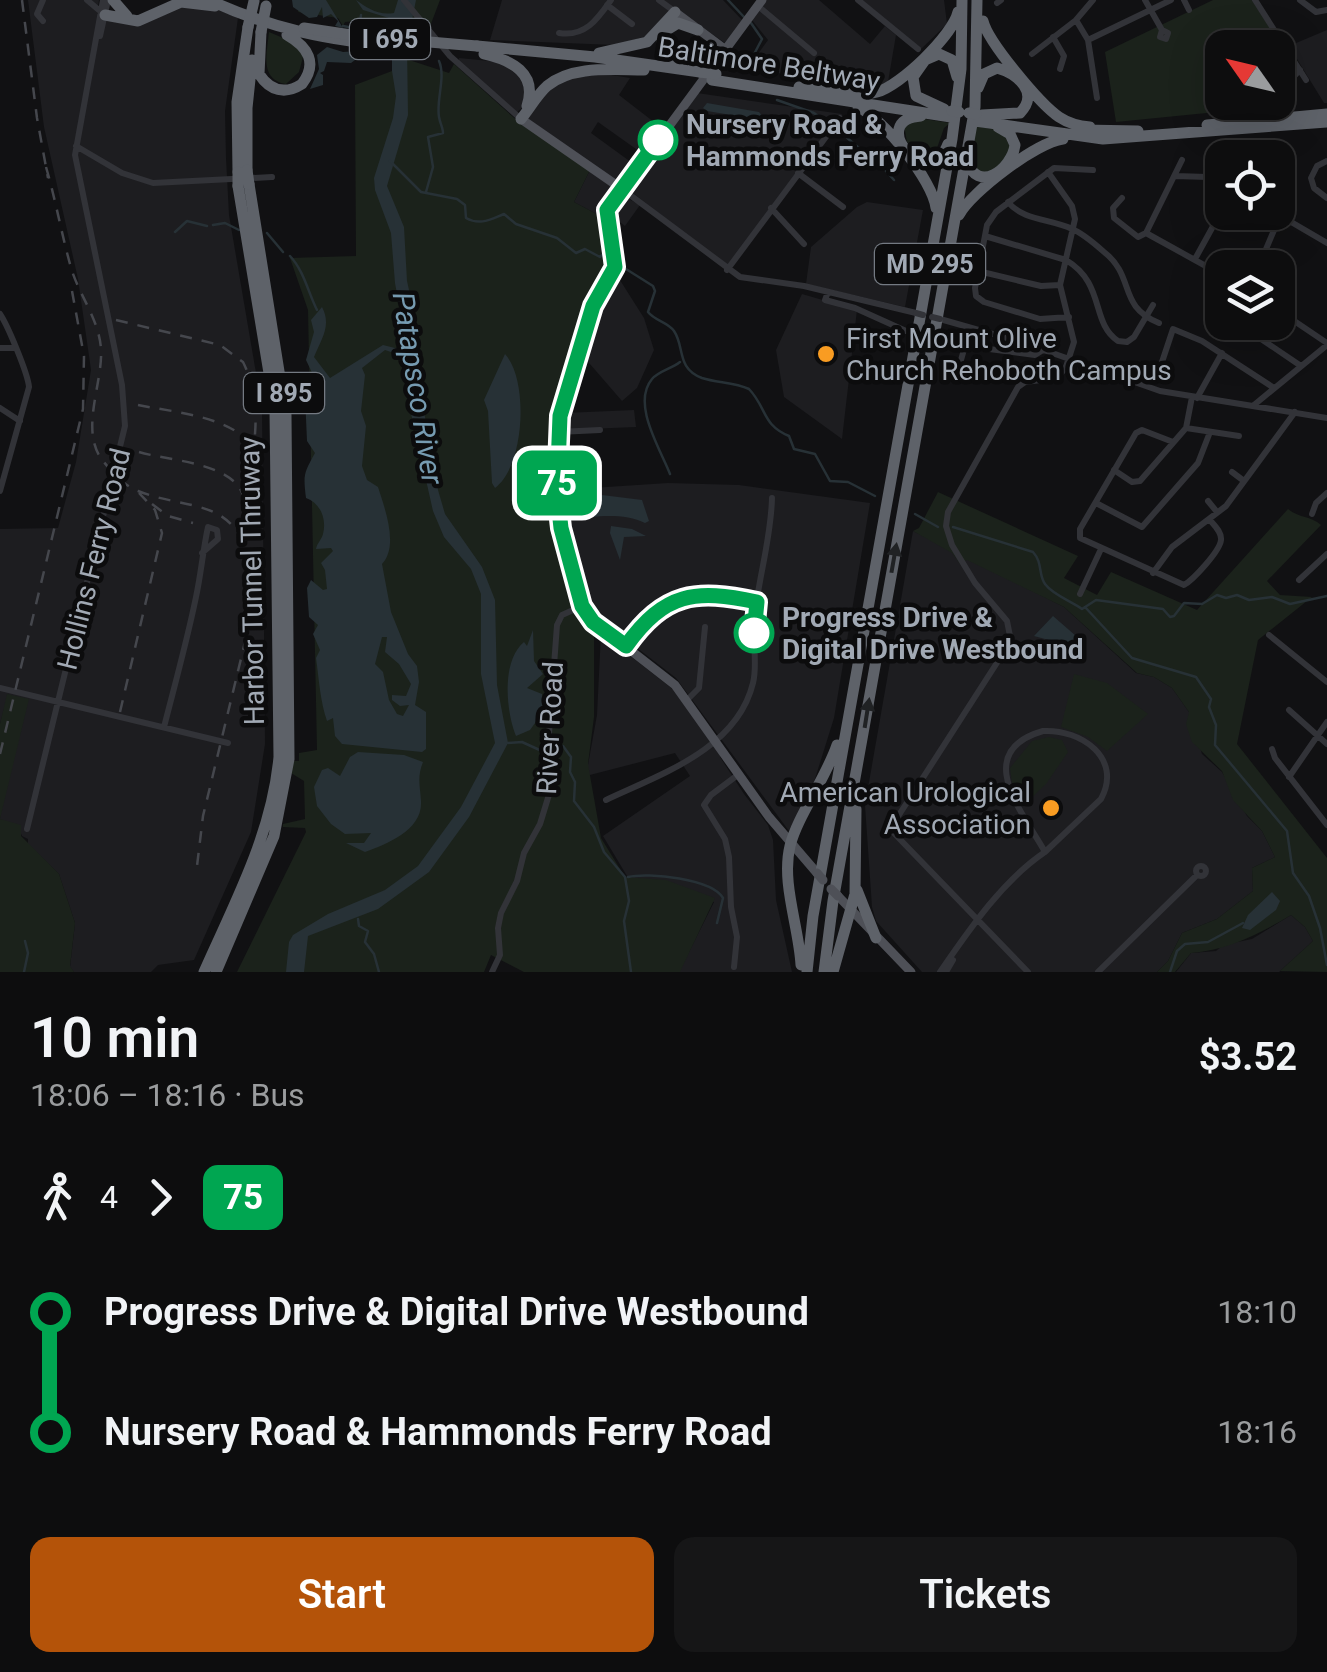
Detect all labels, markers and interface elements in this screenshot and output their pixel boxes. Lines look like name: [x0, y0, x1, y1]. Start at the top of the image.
road number: I 695: [350, 19, 430, 59]
street label: Baltimore Beltway: [656, 30, 882, 98]
north arrow: [1205, 30, 1295, 120]
map controls: [1205, 30, 1295, 340]
place label: Nursery Road & Hammonds Ferry Road: [686, 108, 974, 173]
marker: Nursery Road & Hammonds Ferry Road: [639, 121, 677, 159]
button: locate: [1205, 140, 1295, 230]
road number: MD 295: [875, 244, 985, 284]
button: layers: [1205, 250, 1295, 340]
water label: Patapsco River: [386, 289, 451, 488]
place label: First Mount Olive Church Rehoboth Campus: [846, 322, 1172, 387]
marker: First Mount Olive Church Rehoboth Campus: [815, 343, 837, 365]
road number: I 895: [244, 373, 324, 413]
street label: Harbor Tunnel Thruway: [233, 436, 271, 726]
street label: Hollins Ferry Road: [51, 445, 137, 673]
line badge: 75: [512, 450, 602, 516]
text: 75: [537, 463, 577, 504]
one-way arrow: [887, 542, 902, 573]
place label: Progress Drive & Digital Drive Westbound: [782, 601, 1084, 666]
marker: Progress Drive & Digital Drive Westbound: [735, 614, 773, 652]
street label: River Road: [530, 661, 570, 795]
one-way arrow: [860, 697, 875, 728]
place label: American Urological Association: [779, 776, 1031, 841]
marker: American Urological Association: [1040, 797, 1062, 819]
text: 10 min: [30, 1006, 199, 1070]
text: $3.52: [1199, 1035, 1297, 1079]
text: 18:06 – 18:16 · Bus: [30, 1076, 305, 1114]
icon: walk: [30, 1170, 85, 1225]
icon: forward: [133, 1170, 188, 1225]
text: 75: [223, 1177, 263, 1218]
text: 4: [100, 1178, 118, 1216]
text: Progress Drive & Digital Drive Westbound: [104, 1290, 809, 1334]
text: 18:10: [1217, 1293, 1297, 1331]
text: Nursery Road & Hammonds Ferry Road: [104, 1410, 772, 1454]
text: 18:16: [1217, 1413, 1297, 1451]
button: Start: [30, 1537, 654, 1652]
button: Tickets: [674, 1537, 1297, 1652]

